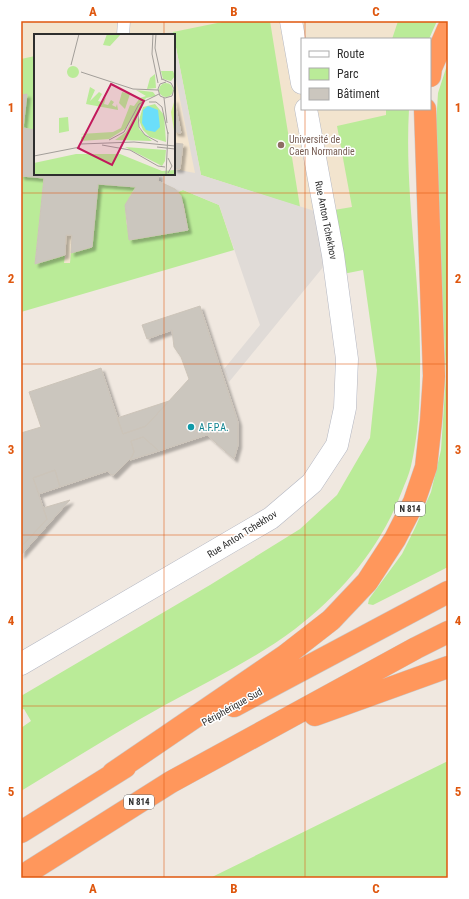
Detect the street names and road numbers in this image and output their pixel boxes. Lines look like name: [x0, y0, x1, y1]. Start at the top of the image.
street label: Rue Anton Tchekhov: [313, 180, 339, 261]
road number: N 814: [395, 502, 425, 516]
street label: Rue Anton Tchekhov: [205, 508, 279, 560]
street label: Périphérique Sud: [200, 686, 264, 728]
road number: N 814: [124, 795, 154, 809]

